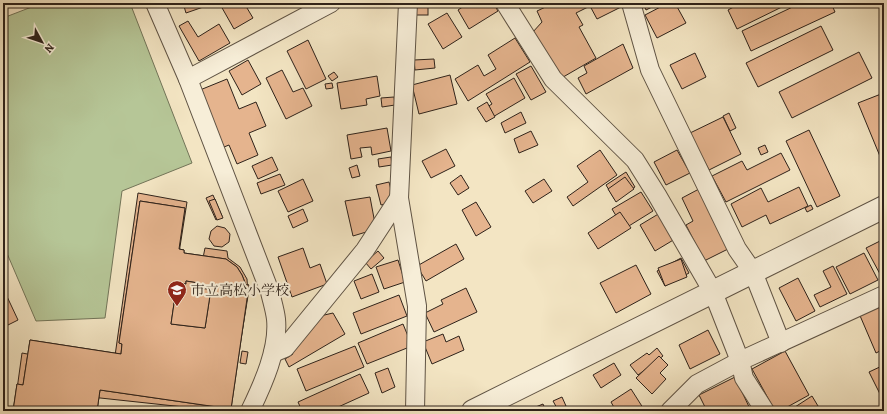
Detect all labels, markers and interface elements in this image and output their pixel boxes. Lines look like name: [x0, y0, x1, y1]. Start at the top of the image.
north arrow: [22, 22, 62, 62]
text: N: [41, 40, 58, 56]
school or university icon: 市立高松小学校: [166, 279, 188, 307]
place label: 市立高松小学校: [191, 281, 289, 300]

